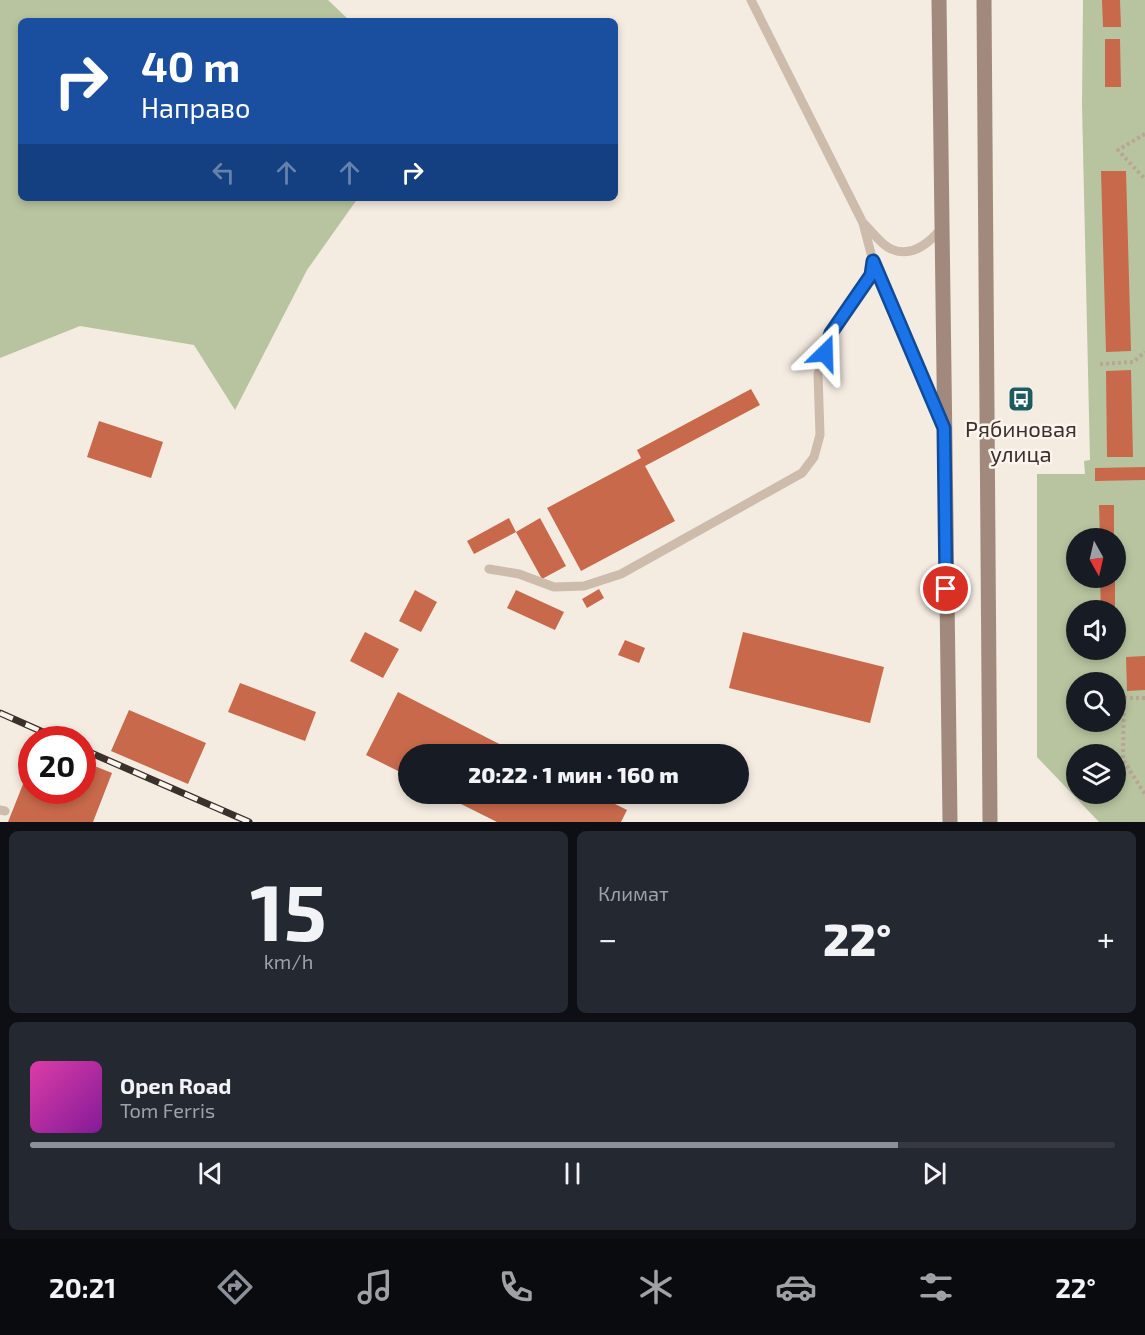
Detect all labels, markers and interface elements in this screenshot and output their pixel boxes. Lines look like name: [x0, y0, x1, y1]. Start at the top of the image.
text: 40 m: [141, 40, 240, 90]
icon: right: [42, 42, 120, 120]
text: Направо: [141, 91, 250, 123]
icon: left: [207, 156, 240, 189]
icon: ahead: [270, 156, 303, 189]
icon: ahead: [333, 156, 366, 189]
icon: right: [396, 156, 429, 189]
position arrow: [793, 321, 857, 385]
bus stop icon: Рябиновая улица: [1006, 384, 1036, 414]
place label: Рябиновая улица: [965, 415, 1077, 467]
north arrow: [1066, 528, 1126, 588]
map controls: [1066, 528, 1126, 804]
pin: [920, 563, 971, 614]
icon: arrive: [929, 572, 962, 605]
button: sound: [1066, 600, 1126, 660]
button: search: [1066, 672, 1126, 732]
speed limit sign: 20: [18, 726, 96, 804]
button: layers: [1066, 744, 1126, 804]
text: 20:22 · 1 мин · 160 m: [468, 761, 679, 787]
text: 15: [250, 863, 327, 957]
text: Климат: [598, 881, 669, 905]
text: 22°: [823, 911, 891, 965]
text: −: [598, 918, 617, 958]
text: +: [1097, 918, 1115, 958]
text: km/h: [264, 949, 313, 973]
text: Open Road: [120, 1072, 232, 1098]
text: Tom Ferris: [120, 1098, 215, 1122]
icon: previous: [194, 1157, 227, 1190]
icon: pause: [556, 1157, 589, 1190]
icon: next: [918, 1157, 951, 1190]
icon: directions: [214, 1266, 256, 1308]
icon: music: [354, 1266, 396, 1308]
icon: phone: [495, 1266, 537, 1308]
icon: climate: [635, 1266, 677, 1308]
icon: car: [775, 1266, 817, 1308]
icon: filters: [915, 1266, 957, 1308]
text: 20:21: [49, 1271, 116, 1303]
text: 22°: [1055, 1271, 1096, 1303]

